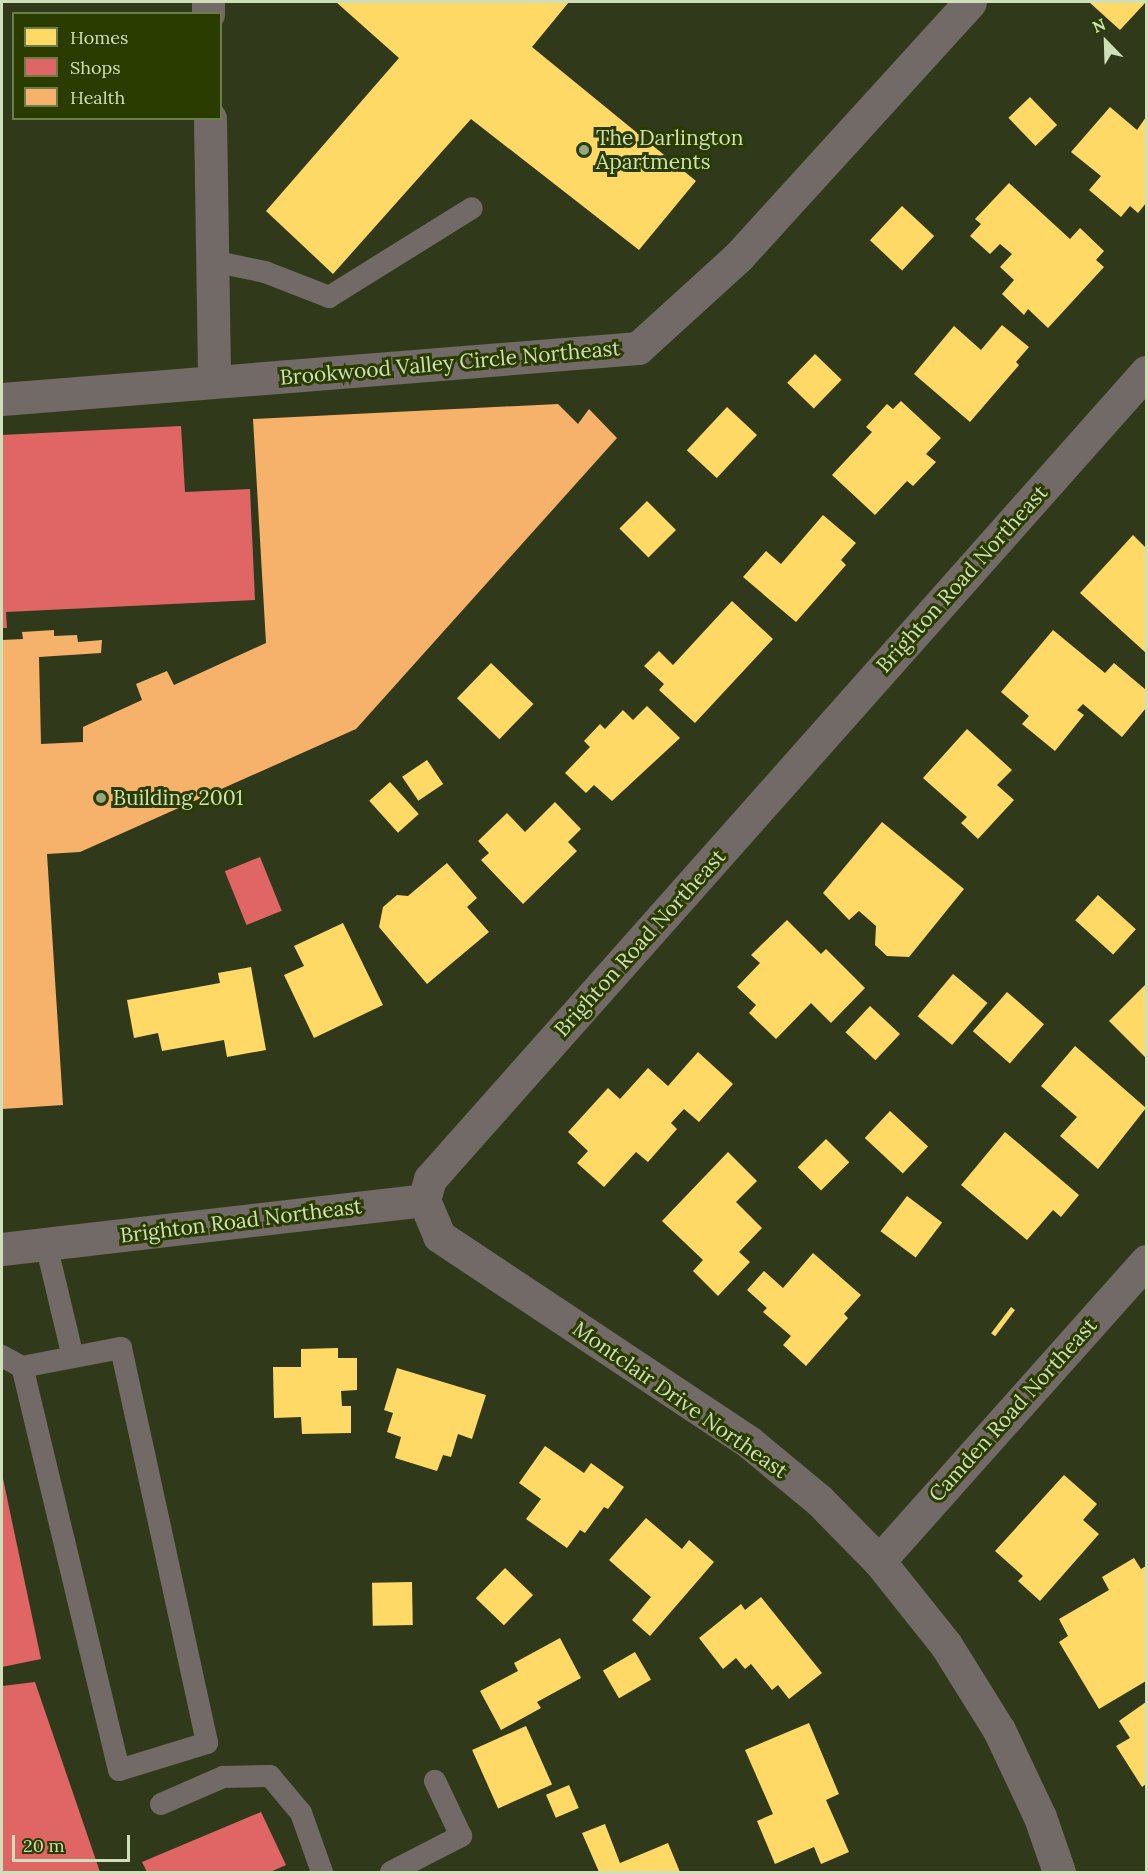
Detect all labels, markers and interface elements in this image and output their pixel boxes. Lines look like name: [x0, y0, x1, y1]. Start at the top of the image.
legend: [12, 12, 222, 120]
north arrow: [1076, 12, 1136, 72]
text: N: [1089, 14, 1109, 37]
text: Homes: [70, 26, 128, 49]
text: Shops: [70, 56, 121, 79]
text: Health: [70, 86, 125, 109]
place label: The Darlington Apartments: [596, 125, 743, 175]
marker: The Darlington Apartments: [577, 143, 591, 157]
street label: Brookwood Valley Circle Northeast: [279, 336, 621, 390]
street label: Brighton Road Northeast: [871, 480, 1053, 678]
place label: Building 2001: [113, 785, 243, 811]
marker: Building 2001: [94, 791, 108, 805]
street label: Brighton Road Northeast: [549, 844, 731, 1042]
street label: Brighton Road Northeast: [119, 1194, 363, 1248]
street label: Camden Road Northeast: [924, 1313, 1102, 1507]
street label: Montclair Drive Northeast: [568, 1316, 792, 1484]
scale bar: [15, 1823, 134, 1861]
text: 20 m: [23, 1834, 65, 1857]

